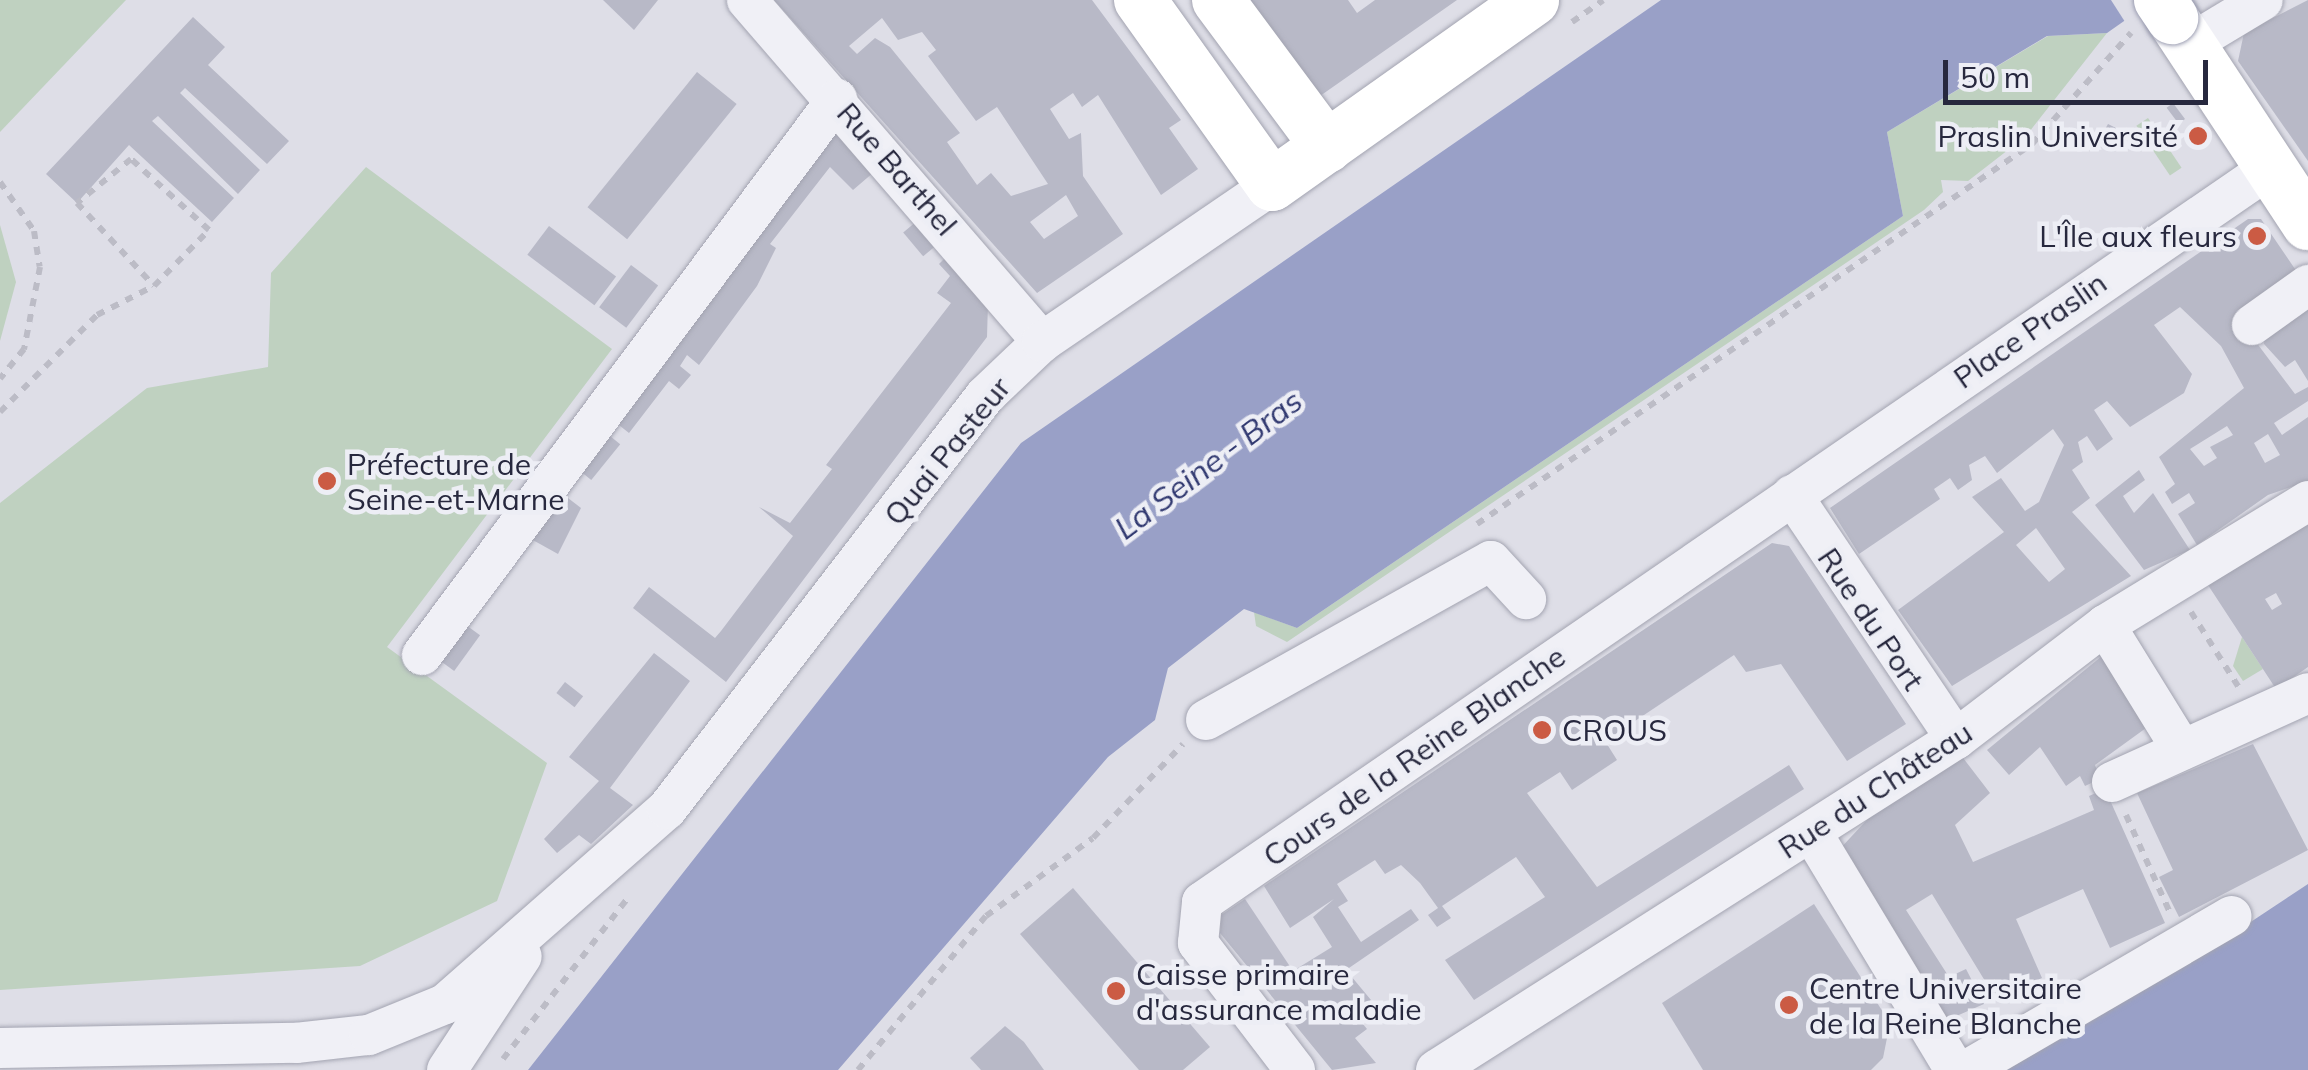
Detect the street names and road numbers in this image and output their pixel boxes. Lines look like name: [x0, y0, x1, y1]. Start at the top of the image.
street label: Rue Barthel: [830, 95, 964, 243]
street label: Place Praslin: [1947, 264, 2113, 396]
street label: Quai Pasteur: [876, 370, 1018, 532]
street label: Rue du Port: [1810, 541, 1932, 697]
street label: Cours de la Reine Blanche: [1256, 638, 1572, 874]
street label: Rue du Château: [1772, 714, 1978, 866]

